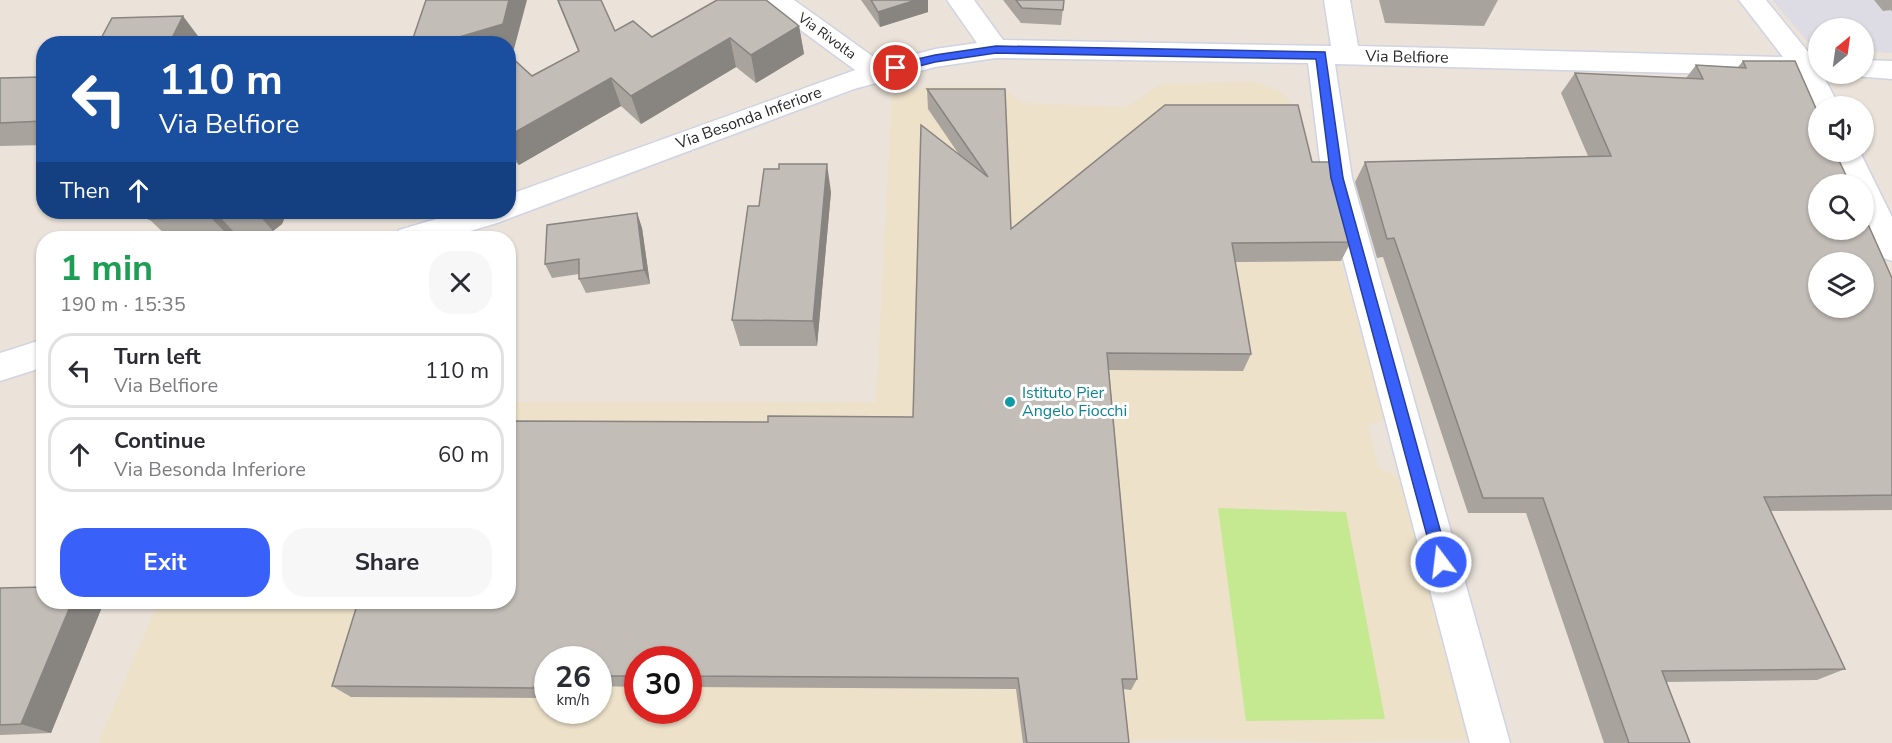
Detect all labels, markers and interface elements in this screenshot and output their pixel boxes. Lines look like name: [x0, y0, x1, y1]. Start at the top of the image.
street label: Via Rivolta: [793, 8, 860, 64]
north arrow: [1808, 18, 1874, 84]
map controls: [1808, 18, 1874, 318]
pin: [870, 42, 921, 93]
street label: Via Belfiore: [1364, 45, 1449, 69]
icon: arrive: [879, 51, 912, 84]
text: 110 m: [159, 52, 283, 109]
icon: left: [60, 60, 138, 138]
street label: Via Besonda Inferiore: [672, 81, 825, 155]
button: sound: [1808, 96, 1874, 162]
text: Via Belfiore: [159, 106, 300, 143]
icon: ahead: [122, 174, 155, 207]
button: search: [1808, 174, 1874, 240]
text: Then: [60, 176, 110, 206]
text: 1 min: [60, 244, 153, 293]
button: close: [429, 251, 492, 314]
button: layers: [1808, 252, 1874, 318]
text: 190 m · 15:35: [60, 291, 186, 318]
text: Turn left: [114, 342, 201, 372]
icon: left: [63, 354, 96, 387]
text: 110 m: [425, 356, 489, 386]
text: Via Belfiore: [114, 372, 218, 399]
place label: Istituto Pier Angelo Fiocchi: [1022, 382, 1127, 422]
marker: Istituto Pier Angelo Fiocchi: [1003, 395, 1017, 409]
text: Continue: [114, 426, 205, 456]
icon: ahead: [63, 438, 96, 471]
text: 60 m: [438, 440, 489, 470]
text: Via Besonda Inferiore: [114, 456, 306, 483]
button: Exit: [60, 528, 270, 597]
button: Share: [282, 528, 492, 597]
position arrow: [1409, 530, 1473, 594]
speed limit sign: 30: [624, 646, 702, 724]
text: 26: [555, 657, 591, 698]
text: km/h: [556, 690, 590, 710]

